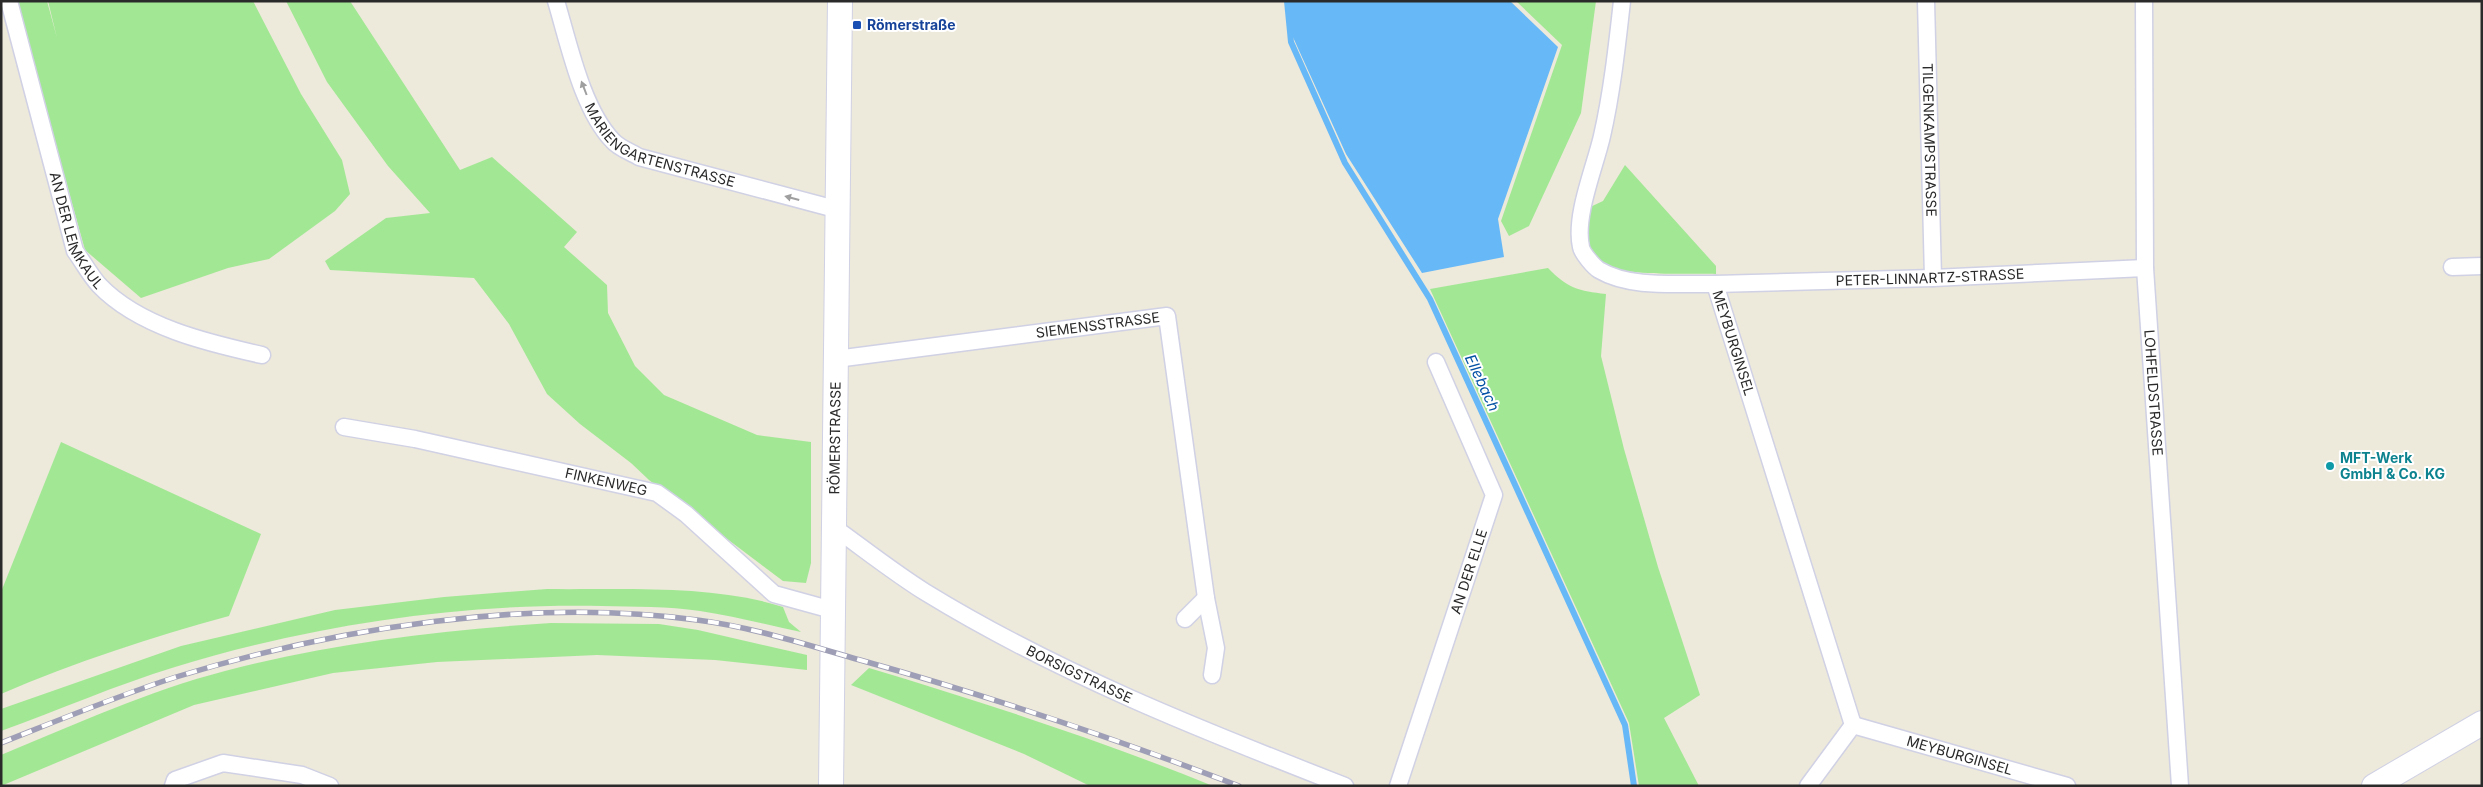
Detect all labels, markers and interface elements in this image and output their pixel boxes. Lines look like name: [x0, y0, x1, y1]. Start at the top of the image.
place label: Römerstraße: [867, 16, 956, 33]
marker: Römerstraße: [851, 19, 863, 31]
street label: TILGENKAMPSTRASSE: [1920, 63, 1940, 217]
one-way arrow: [580, 80, 587, 95]
street label: MARIENGARTENSTRASSE: [582, 100, 737, 190]
street label: AN DER LEIMKAUL: [47, 170, 108, 292]
one-way arrow: [784, 193, 799, 201]
street label: PETER-LINNARTZ-STRASSE: [1835, 265, 2025, 289]
street label: MEYBURGINSEL: [1709, 288, 1758, 398]
street label: SIEMENSSTRASSE: [1035, 308, 1161, 341]
street label: LOHFELDSTRASSE: [2141, 329, 2167, 456]
water label: Ellebach: [1461, 351, 1504, 414]
street label: RÖMERSTRASSE: [825, 381, 844, 495]
place label: MFT-Werk GmbH & Co. KG: [2340, 449, 2445, 482]
marker: MFT-Werk GmbH & Co. KG: [2324, 460, 2336, 472]
street label: FINKENWEG: [564, 464, 649, 499]
street label: AN DER ELLE: [1446, 527, 1490, 616]
street label: BORSIGSTRASSE: [1024, 641, 1135, 706]
street label: MEYBURGINSEL: [1905, 732, 2015, 778]

